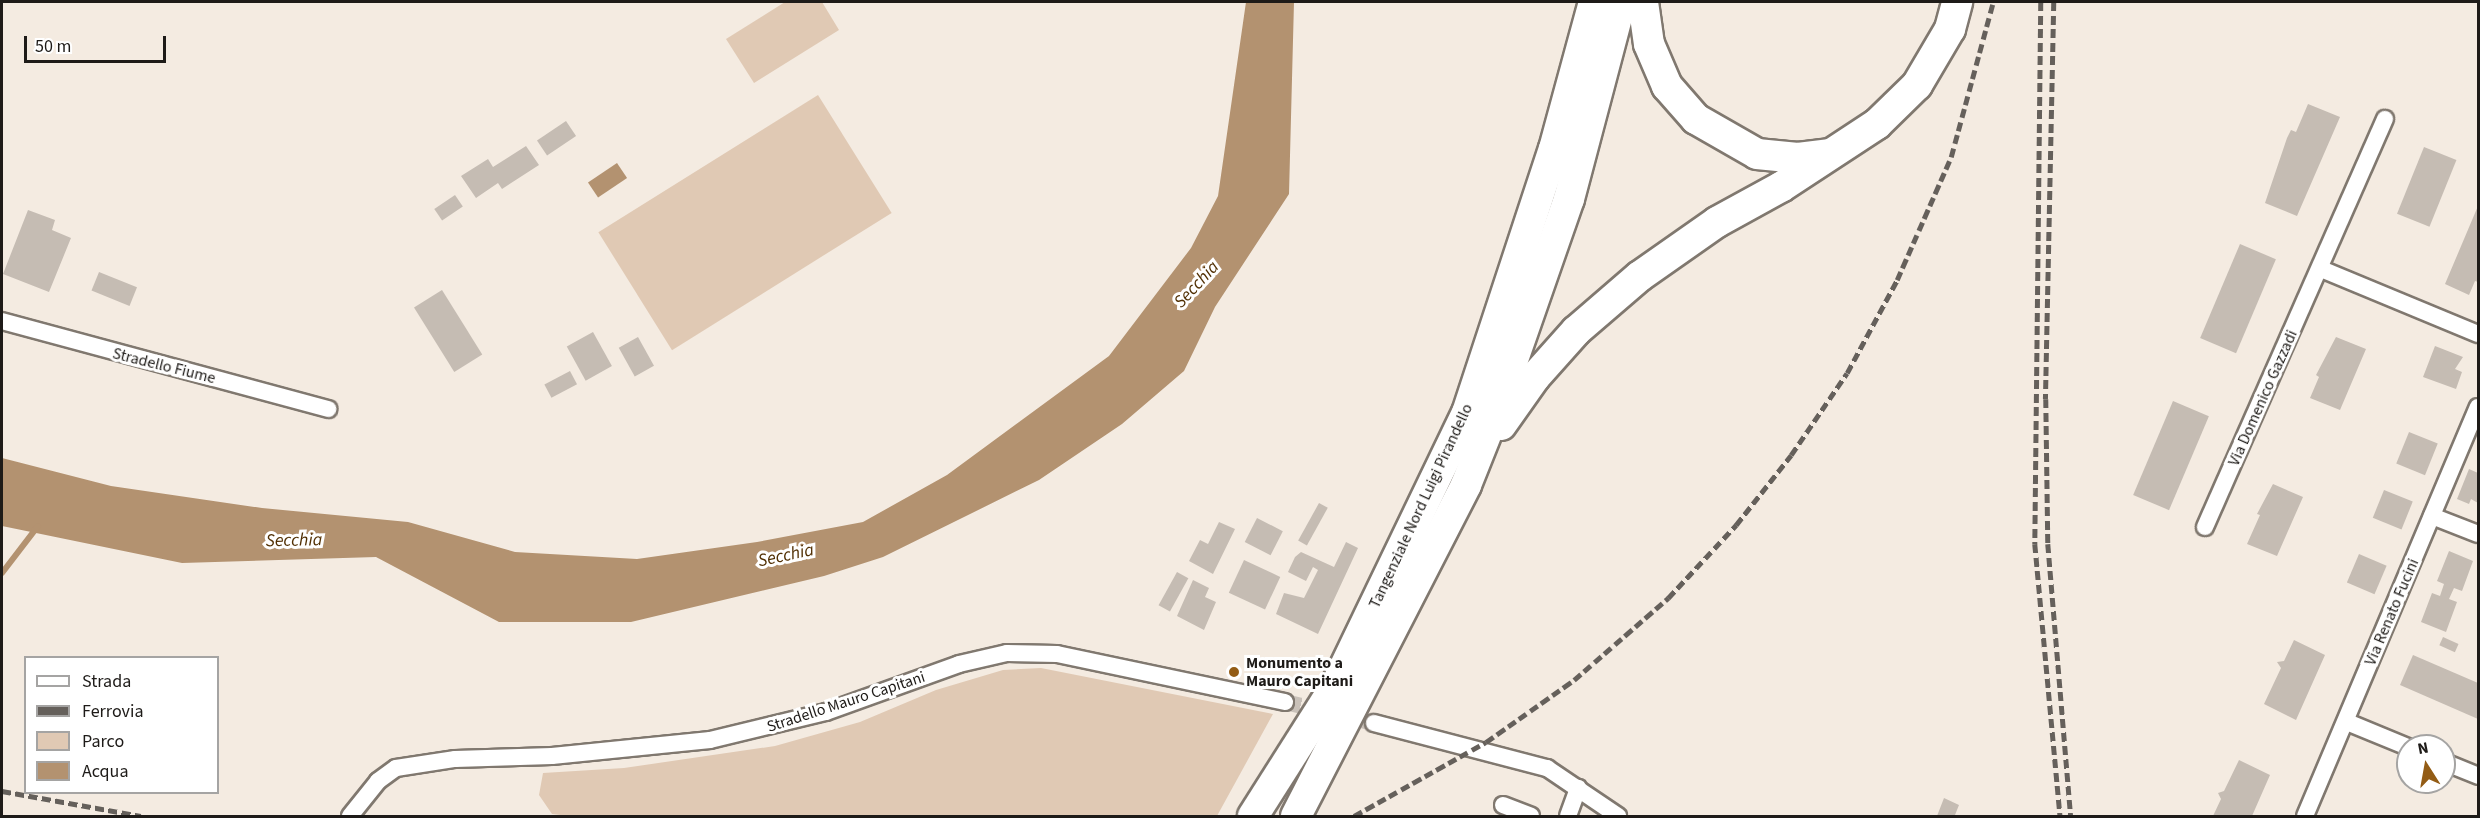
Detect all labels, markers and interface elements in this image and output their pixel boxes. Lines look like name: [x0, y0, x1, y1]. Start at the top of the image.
scale bar: [27, 24, 170, 62]
text: 50 m: [35, 34, 71, 59]
water label: Secchia: [1170, 257, 1224, 313]
street label: Via Domenico Gazzadi: [2224, 327, 2302, 469]
street label: Stradello Fiume: [111, 344, 217, 388]
street label: Tangenziale Nord Luigi Pirandello: [1365, 401, 1477, 611]
water label: Secchia: [266, 530, 322, 552]
water label: Secchia: [756, 540, 816, 572]
street label: Via Renato Fucini: [2361, 556, 2423, 668]
place label: Monumento a Mauro Capitani: [1246, 653, 1353, 691]
legend: [24, 656, 219, 794]
marker: Monumento a Mauro Capitani: [1227, 665, 1241, 679]
street label: Stradello Mauro Capitani: [764, 667, 928, 737]
text: Strada: [82, 669, 131, 694]
text: Ferrovia: [82, 699, 143, 724]
text: Parco: [82, 729, 124, 754]
north arrow: [2396, 734, 2456, 794]
text: N: [2416, 736, 2430, 760]
text: Acqua: [82, 759, 128, 784]

